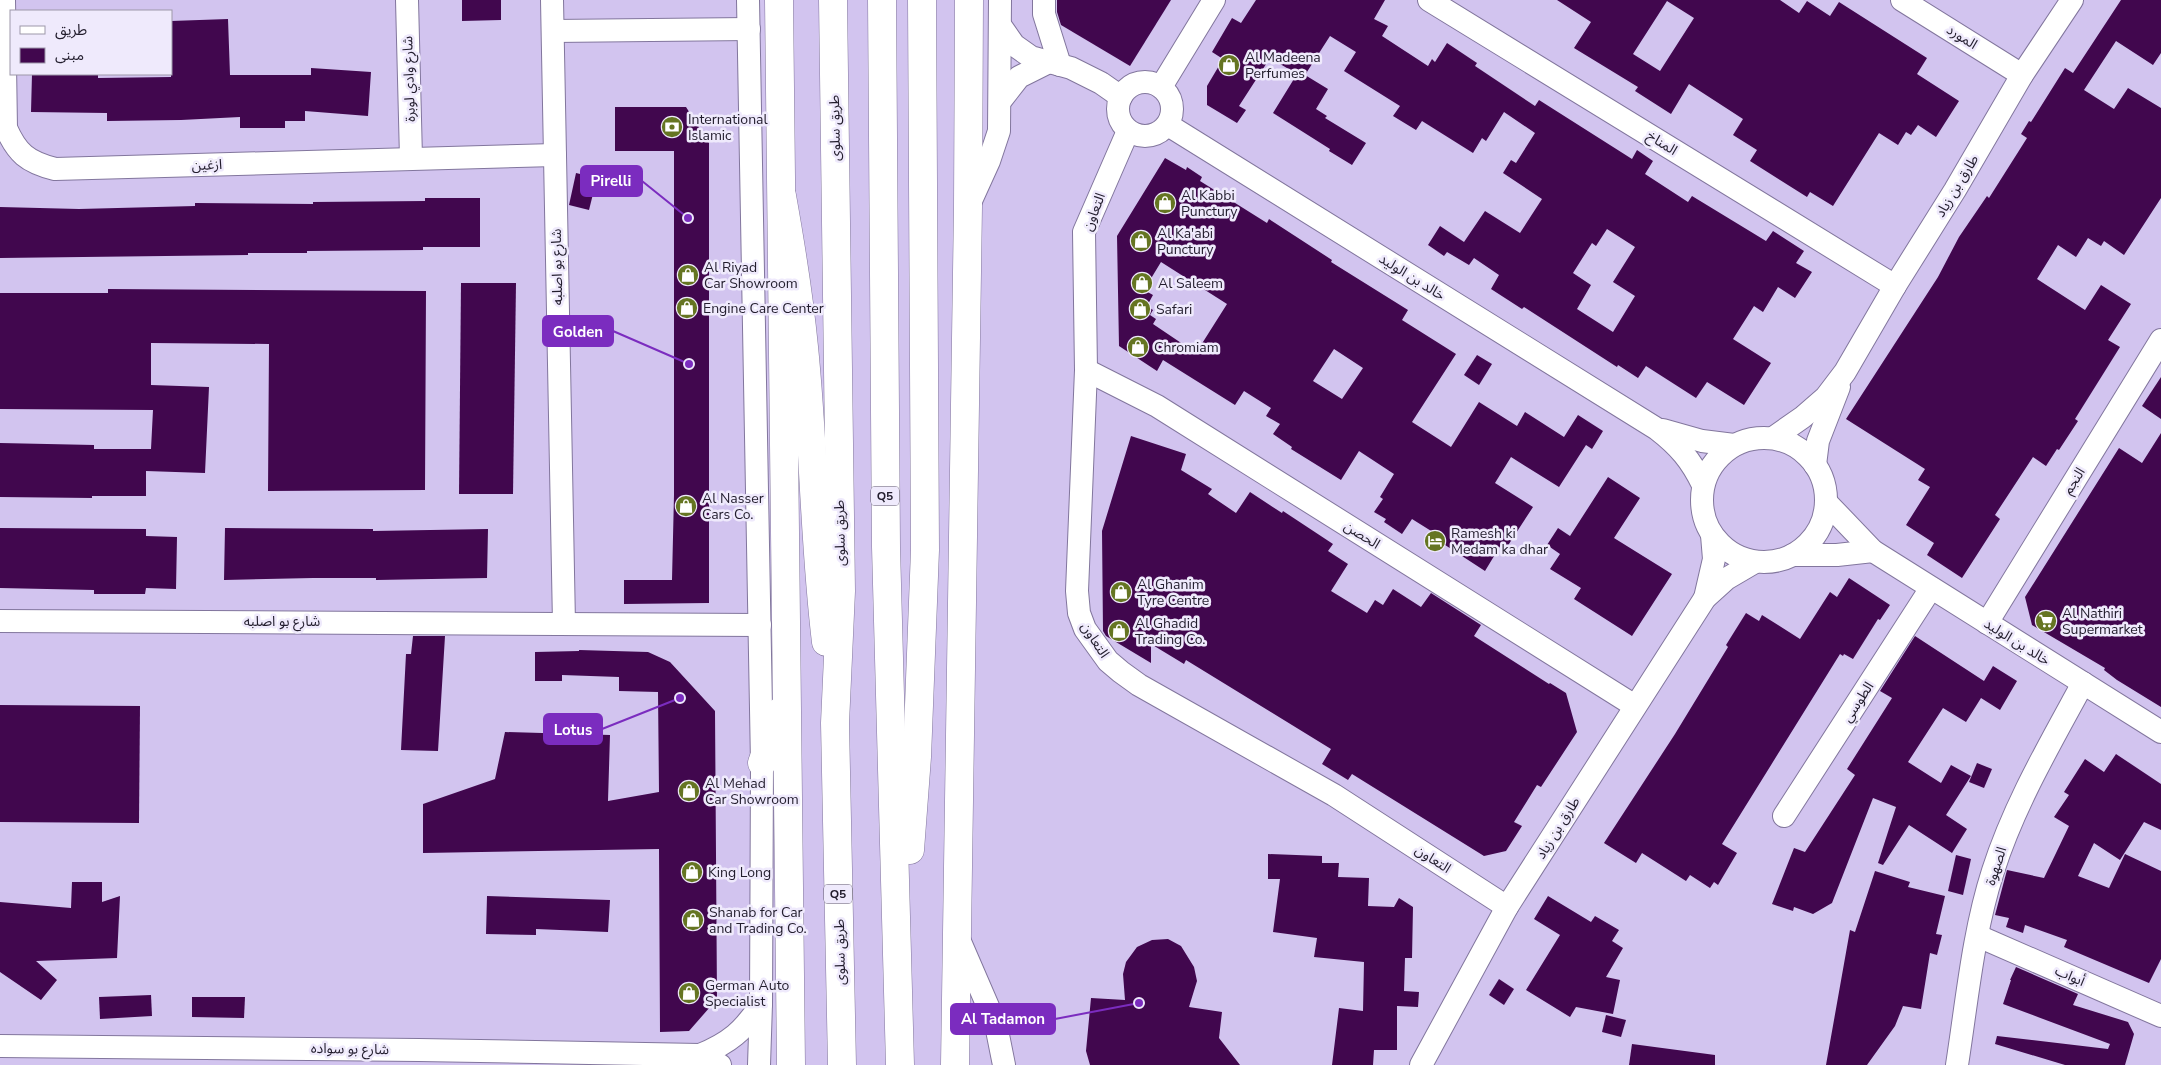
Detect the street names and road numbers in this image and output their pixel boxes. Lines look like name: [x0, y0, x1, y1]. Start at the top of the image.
street label: المورد: [1943, 20, 1981, 54]
street label: شارع وادي لوبرة: [398, 36, 421, 122]
street label: طريق سلوى: [825, 95, 845, 161]
street label: المناخ: [1642, 126, 1681, 161]
street label: طارق بن زياد: [1931, 151, 1983, 221]
street label: ازغين: [191, 155, 223, 175]
street label: التعاون: [1078, 190, 1110, 234]
street label: شارع بو اصلبه: [547, 228, 568, 305]
street label: خالد بن الوليد: [1375, 249, 1449, 305]
street label: النجم: [2058, 464, 2090, 499]
road number: Q5: [871, 486, 899, 506]
street label: طريق سلوى: [830, 500, 850, 566]
street label: الحصن: [1340, 517, 1384, 553]
street label: شارع بو اصلبه: [244, 612, 320, 632]
street label: خالد بن الوليد: [1980, 614, 2054, 670]
street label: التعاون: [1076, 618, 1114, 662]
street label: الطوسي: [1838, 678, 1879, 727]
street label: طارق بن زياد: [1531, 793, 1585, 863]
street label: التعاون: [1411, 840, 1455, 878]
street label: الصهوة: [1981, 844, 2011, 888]
road number: Q5: [824, 884, 852, 904]
street label: طريق سلوى: [830, 919, 850, 985]
street label: أبواب: [2052, 961, 2088, 991]
street label: شارع بو سواده: [311, 1039, 389, 1060]

